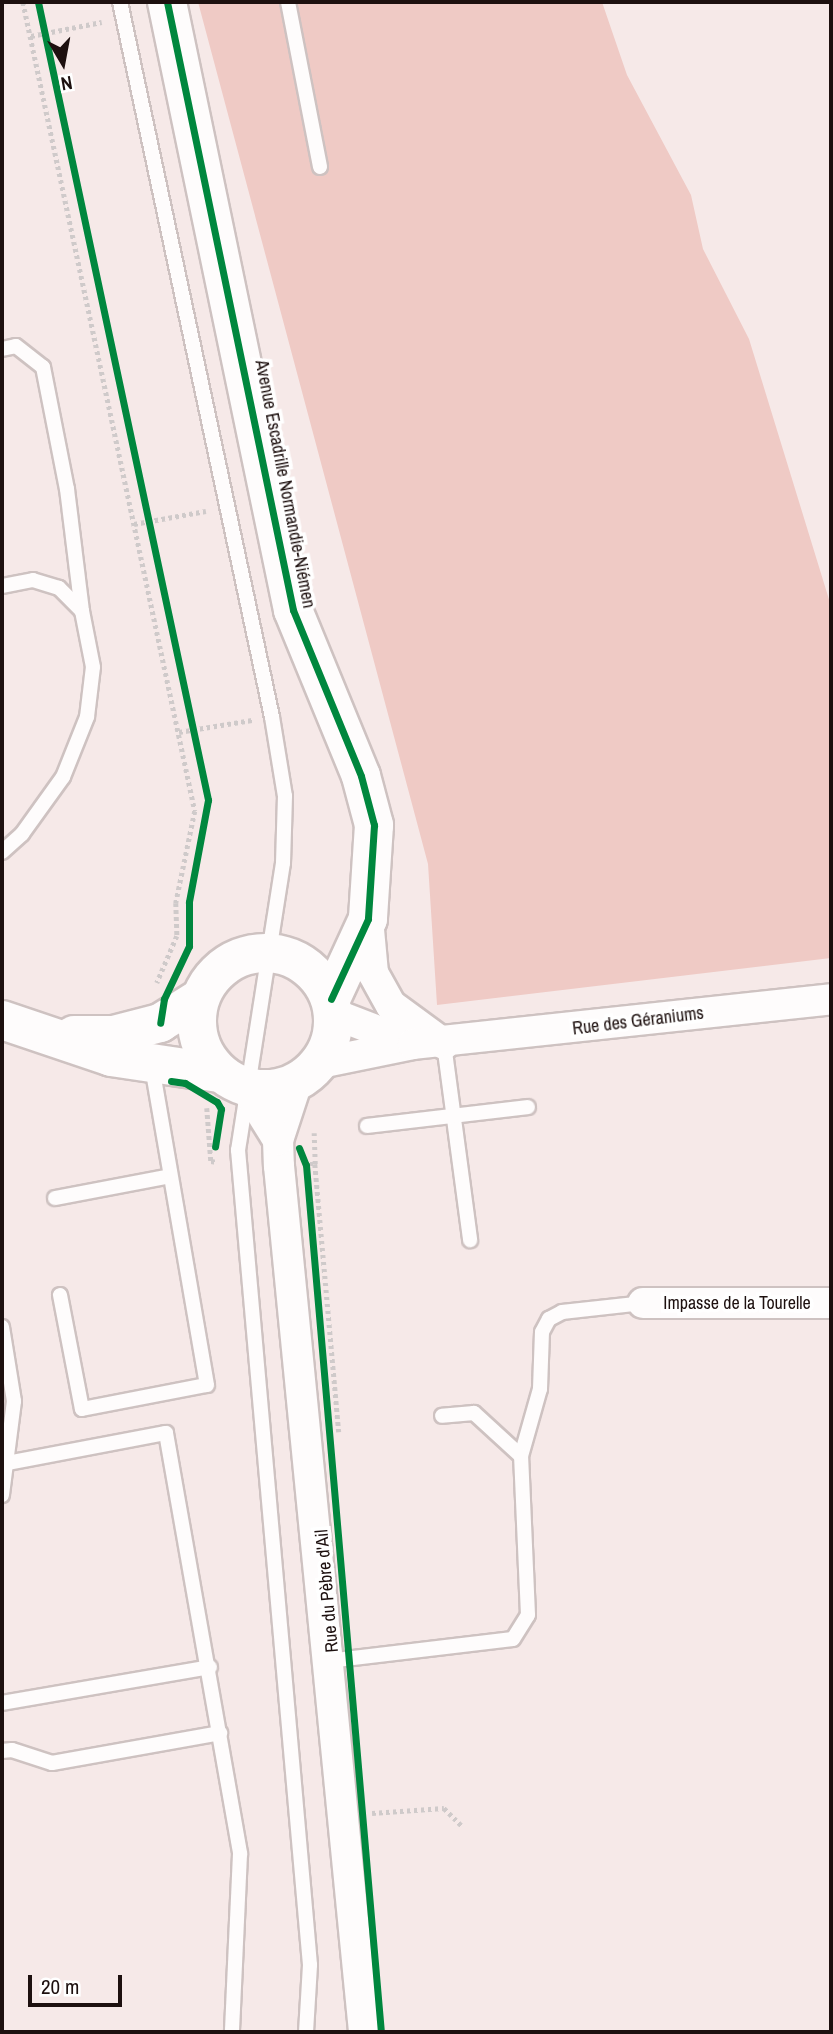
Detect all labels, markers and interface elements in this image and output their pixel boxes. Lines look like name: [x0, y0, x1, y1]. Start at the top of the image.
north arrow: [28, 28, 98, 98]
text: N: [59, 70, 74, 97]
street label: Avenue Escadrille Normandie-Niémen: [250, 358, 320, 610]
street label: Rue des Géraniums: [571, 1002, 705, 1040]
street label: Impasse de la Tourelle: [663, 1292, 811, 1314]
street label: Rue du Pèbre d'Ail: [311, 1529, 343, 1653]
scale bar: [32, 1960, 126, 2004]
text: 20 m: [41, 1972, 79, 2001]

